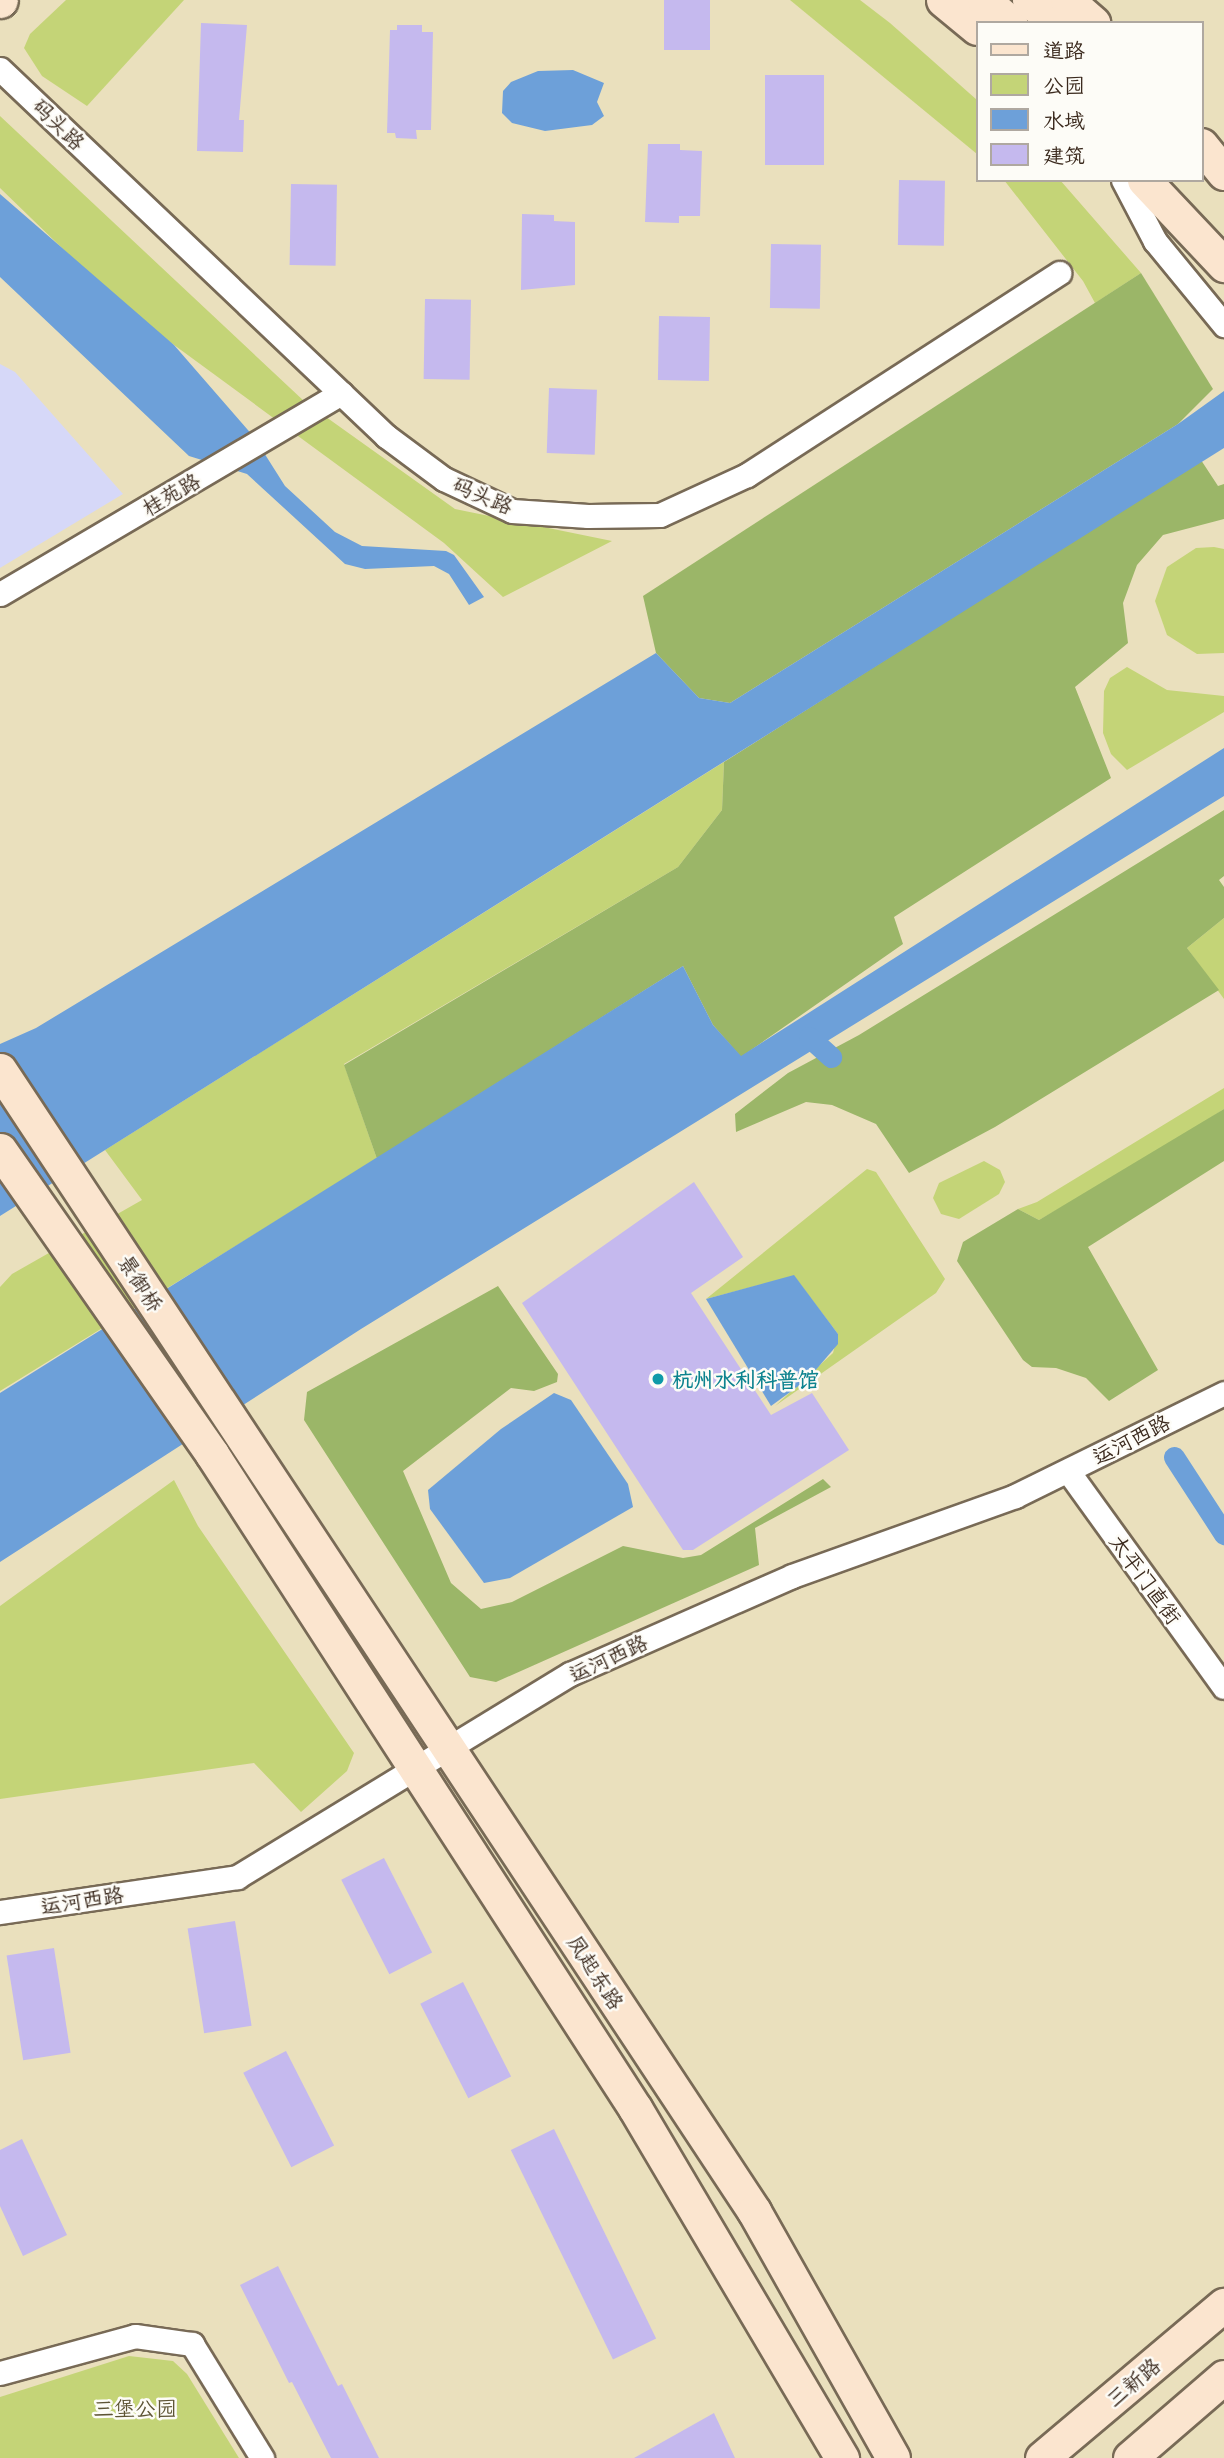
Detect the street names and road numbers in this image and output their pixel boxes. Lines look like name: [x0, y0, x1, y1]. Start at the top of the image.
street label: 码头路: [28, 93, 90, 155]
street label: 桂苑路: [137, 467, 205, 521]
street label: 码头路: [449, 471, 517, 519]
street label: 景御桥: [113, 1250, 169, 1316]
street label: 运河西路: [1088, 1409, 1174, 1469]
street label: 太平门直街: [1105, 1529, 1187, 1629]
street label: 运河西路: [565, 1629, 651, 1687]
street label: 运河西路: [39, 1881, 125, 1919]
street label: 凤起东路: [563, 1930, 629, 2014]
street label: 三新路: [1101, 2352, 1165, 2412]

